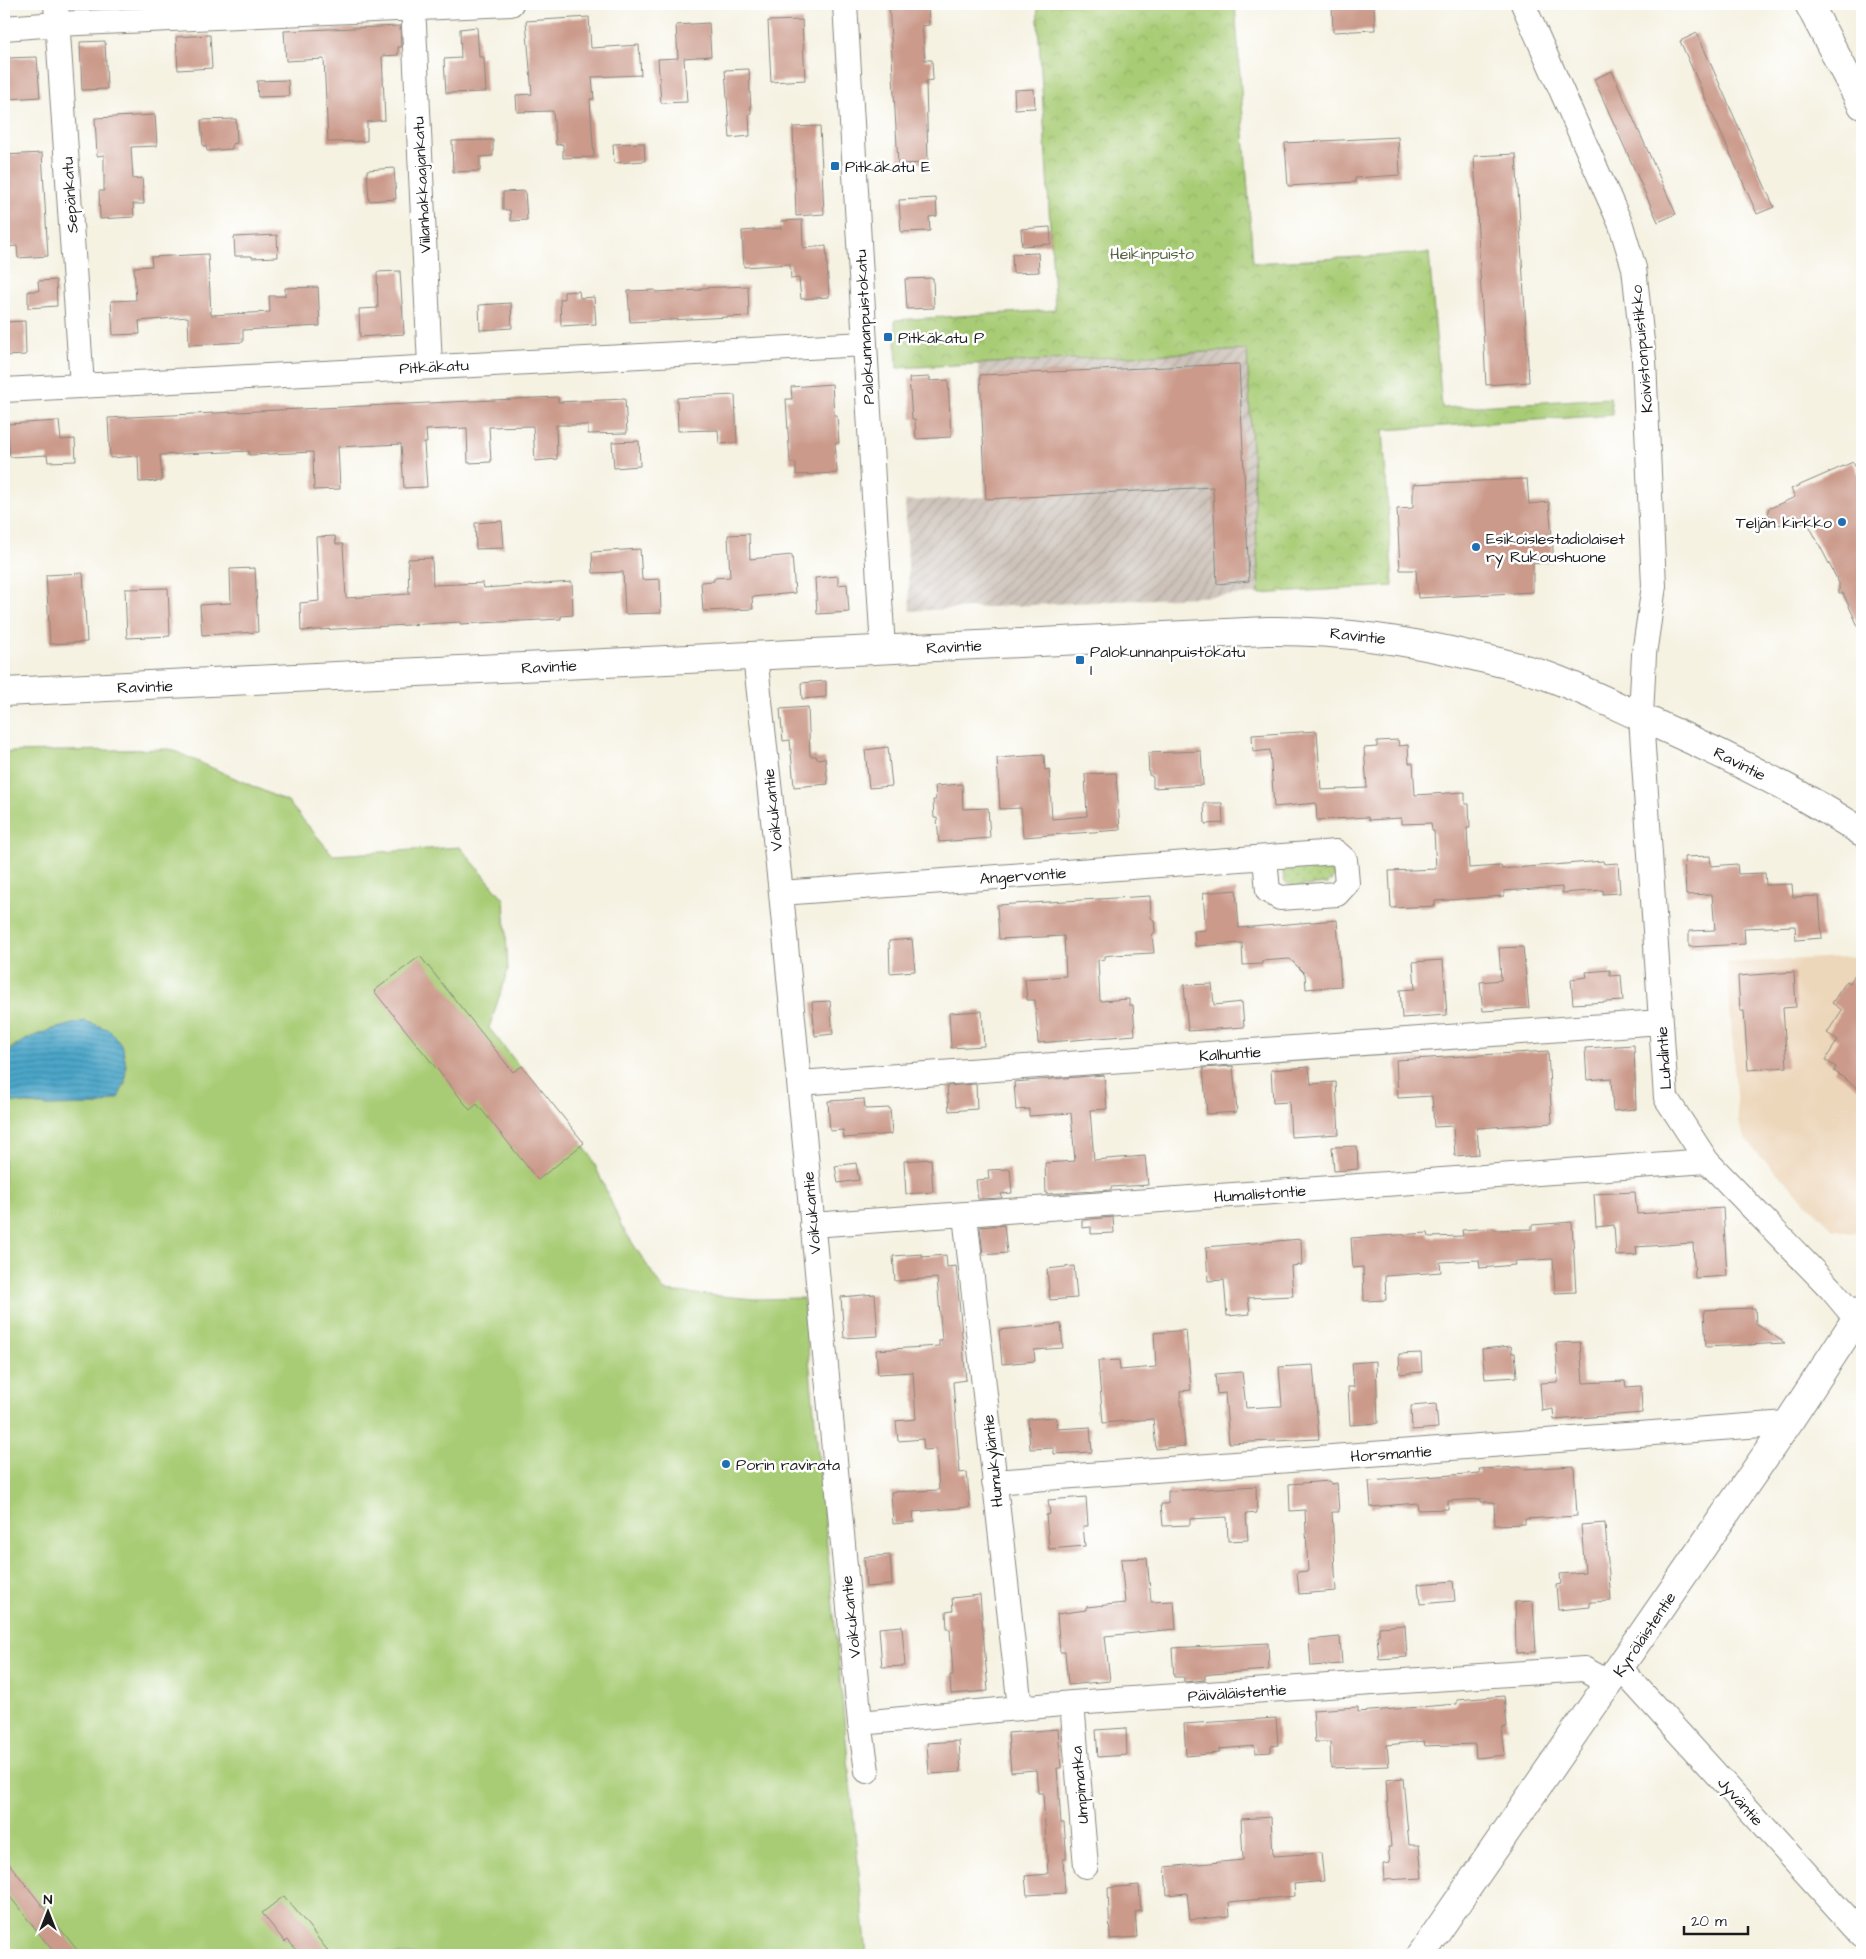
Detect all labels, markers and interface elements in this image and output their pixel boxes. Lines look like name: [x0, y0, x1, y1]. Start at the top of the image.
street label: Viilanhakkaajankatu: [407, 116, 437, 254]
street label: Sepänkatu: [56, 156, 84, 234]
place label: Pitkäkatu E: [845, 156, 931, 178]
marker: Pitkäkatu E: [829, 160, 841, 172]
park label: Heikinpuisto: [1110, 243, 1194, 265]
street label: Palokunnanpuistokatu: [850, 249, 880, 405]
street label: Koivistonpuistikko: [1625, 284, 1659, 414]
place label: Pitkäkatu P: [898, 327, 984, 349]
marker: Pitkäkatu P: [882, 331, 894, 343]
street label: Pitkäkatu: [399, 354, 469, 380]
place label: Teljän kirkko: [1736, 512, 1832, 534]
marker: Teljän kirkko: [1836, 516, 1848, 528]
place label: Esikoislestadiolaiset ry Rukoushuone: [1486, 528, 1625, 569]
marker: Esikoislestadiolaiset ry Rukoushuone: [1470, 541, 1482, 553]
street label: Ravintie: [1329, 622, 1387, 650]
street label: Ravintie: [926, 635, 983, 659]
place label: Palokunnanpuistokatu I: [1090, 641, 1245, 681]
marker: Palokunnanpuistokatu I: [1074, 654, 1086, 666]
street label: Ravintie: [521, 655, 578, 679]
street label: Ravintie: [117, 675, 174, 699]
street label: Ravintie: [1710, 741, 1770, 787]
street label: Voikukantie: [758, 767, 788, 852]
street label: Angervontie: [979, 862, 1068, 891]
street label: Luhdintie: [1651, 1025, 1677, 1090]
street label: Kalhuntie: [1198, 1041, 1262, 1067]
street label: Voikukantie: [797, 1170, 827, 1255]
street label: Humalistontie: [1213, 1180, 1307, 1208]
street label: Humukyläntie: [977, 1413, 1010, 1508]
street label: Horsmantie: [1350, 1440, 1433, 1468]
place label: Porin ravirata: [736, 1454, 840, 1476]
marker: Porin ravirata: [720, 1458, 732, 1470]
street label: Voikukantie: [836, 1574, 866, 1659]
street label: Kyröläistentie: [1608, 1587, 1682, 1682]
street label: Päiväläistentie: [1187, 1679, 1288, 1707]
street label: Umpimatka: [1066, 1745, 1094, 1825]
street label: Jyväntie: [1712, 1772, 1768, 1832]
north arrow: [22, 1886, 72, 1936]
text: N: [44, 1890, 53, 1910]
scale bar: [1684, 1904, 1747, 1936]
text: 20 m: [1691, 1911, 1727, 1932]

